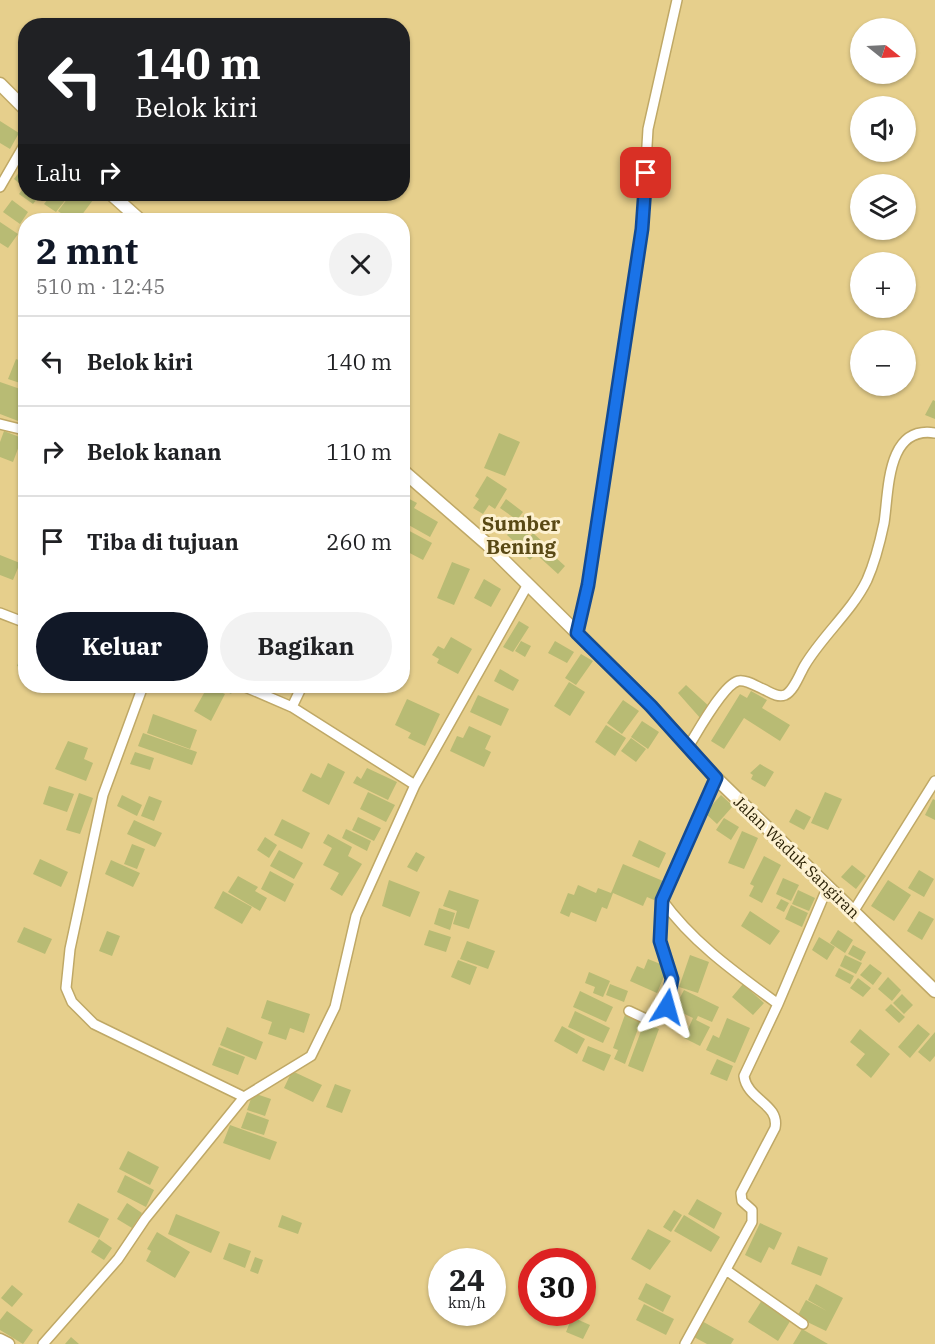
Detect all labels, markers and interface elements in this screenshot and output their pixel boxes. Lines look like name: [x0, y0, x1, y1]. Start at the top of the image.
north arrow: [850, 18, 916, 84]
map controls: [850, 18, 916, 396]
text: 140 m: [135, 36, 261, 91]
icon: left: [36, 42, 114, 120]
text: Belok kiri: [135, 89, 258, 124]
button: sound: [850, 96, 916, 162]
pin: [620, 147, 671, 198]
icon: right: [93, 156, 126, 189]
icon: arrive: [629, 156, 662, 189]
text: Lalu: [36, 158, 81, 187]
button: layers: [850, 174, 916, 240]
text: 2 mnt: [36, 227, 138, 274]
button: close: [329, 233, 392, 296]
button: +: [850, 252, 916, 318]
text: 510 m · 12:45: [36, 273, 165, 300]
button: −: [850, 330, 916, 396]
icon: left: [36, 345, 69, 378]
text: Belok kiri: [87, 347, 193, 376]
text: 140 m: [326, 347, 392, 376]
icon: right: [36, 435, 69, 468]
text: Belok kanan: [87, 437, 222, 466]
text: 110 m: [326, 437, 392, 466]
district label: Sumber Bening: [482, 510, 561, 560]
icon: arrive: [36, 525, 69, 558]
text: Tiba di tujuan: [87, 527, 239, 556]
text: 260 m: [326, 527, 392, 556]
button: Keluar: [36, 612, 208, 681]
button: Bagikan: [220, 612, 392, 681]
street label: Jalan Waduk Sangiran: [730, 792, 864, 922]
position arrow: [635, 975, 699, 1039]
speed limit sign: 30: [518, 1248, 596, 1326]
text: 24: [449, 1260, 485, 1299]
text: km/h: [448, 1293, 486, 1312]

